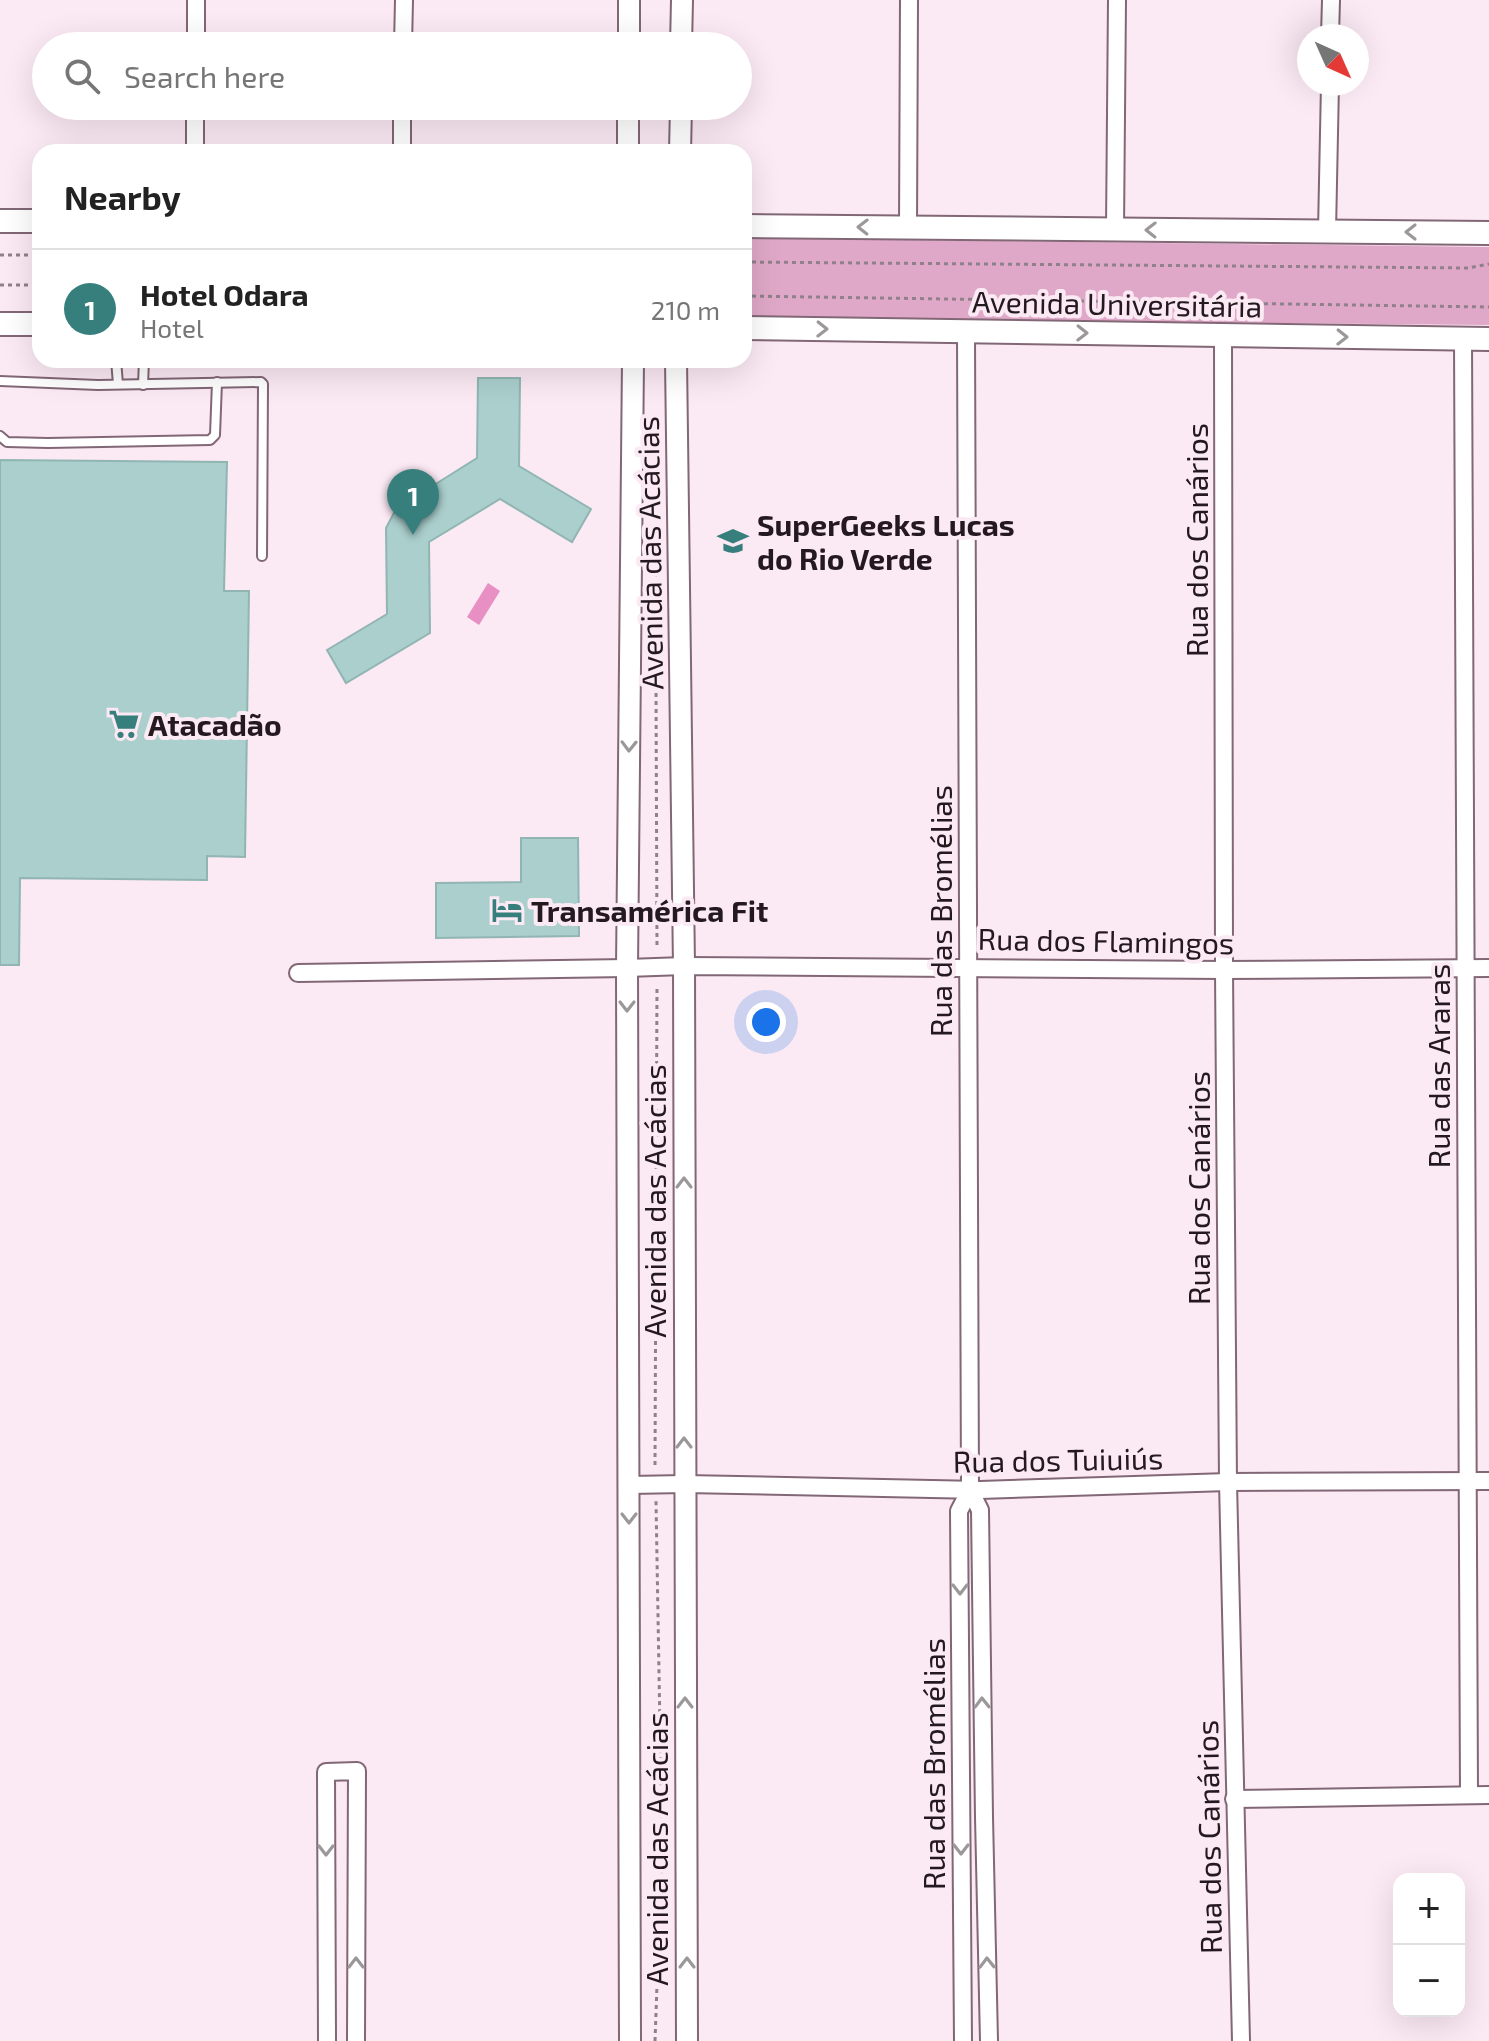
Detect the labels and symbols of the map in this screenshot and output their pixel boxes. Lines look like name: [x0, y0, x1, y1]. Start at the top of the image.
north arrow: [1297, 24, 1369, 96]
one-way arrow: [856, 218, 869, 236]
one-way arrow: [1144, 221, 1157, 239]
one-way arrow: [1404, 223, 1417, 241]
street label: Avenida Universitária: [972, 282, 1262, 324]
one-way arrow: [816, 320, 829, 338]
one-way arrow: [1076, 324, 1089, 342]
one-way arrow: [1336, 328, 1349, 345]
street label: Avenida das Acácias: [629, 416, 669, 690]
street label: Rua dos Canários: [1178, 423, 1214, 657]
pin: 1: [387, 469, 439, 535]
place label: SuperGeeks Lucas do Rio Verde: [757, 506, 1015, 576]
school or university icon: SuperGeeks Lucas do Rio Verde: [716, 524, 750, 558]
place label: Atacadão: [148, 706, 282, 742]
supermarket icon: Atacadão: [107, 707, 141, 741]
one-way arrow: [620, 740, 638, 753]
street label: Rua das Bromélias: [922, 785, 958, 1037]
place label: Transamérica Fit: [531, 892, 768, 928]
hotel icon: Transamérica Fit: [490, 893, 524, 927]
street label: Rua dos Flamingos: [977, 920, 1235, 960]
street label: Rua das Araras: [1420, 964, 1456, 1168]
one-way arrow: [618, 1000, 636, 1013]
your location: [746, 1002, 786, 1042]
street label: Avenida das Acácias: [636, 1064, 672, 1338]
street label: Rua dos Canários: [1180, 1071, 1216, 1305]
one-way arrow: [675, 1176, 693, 1189]
one-way arrow: [676, 1436, 693, 1449]
street label: Rua dos Tuiuiús: [952, 1439, 1164, 1479]
one-way arrow: [620, 1512, 638, 1525]
one-way arrow: [951, 1583, 969, 1596]
street label: Rua das Bromélias: [915, 1638, 951, 1890]
one-way arrow: [676, 1696, 694, 1709]
one-way arrow: [973, 1696, 991, 1709]
street label: Avenida das Acácias: [638, 1712, 674, 1986]
street label: Rua dos Canários: [1188, 1720, 1228, 1954]
one-way arrow: [953, 1843, 970, 1856]
one-way arrow: [317, 1844, 335, 1857]
one-way arrow: [347, 1956, 365, 1969]
one-way arrow: [678, 1956, 696, 1969]
one-way arrow: [979, 1956, 996, 1969]

